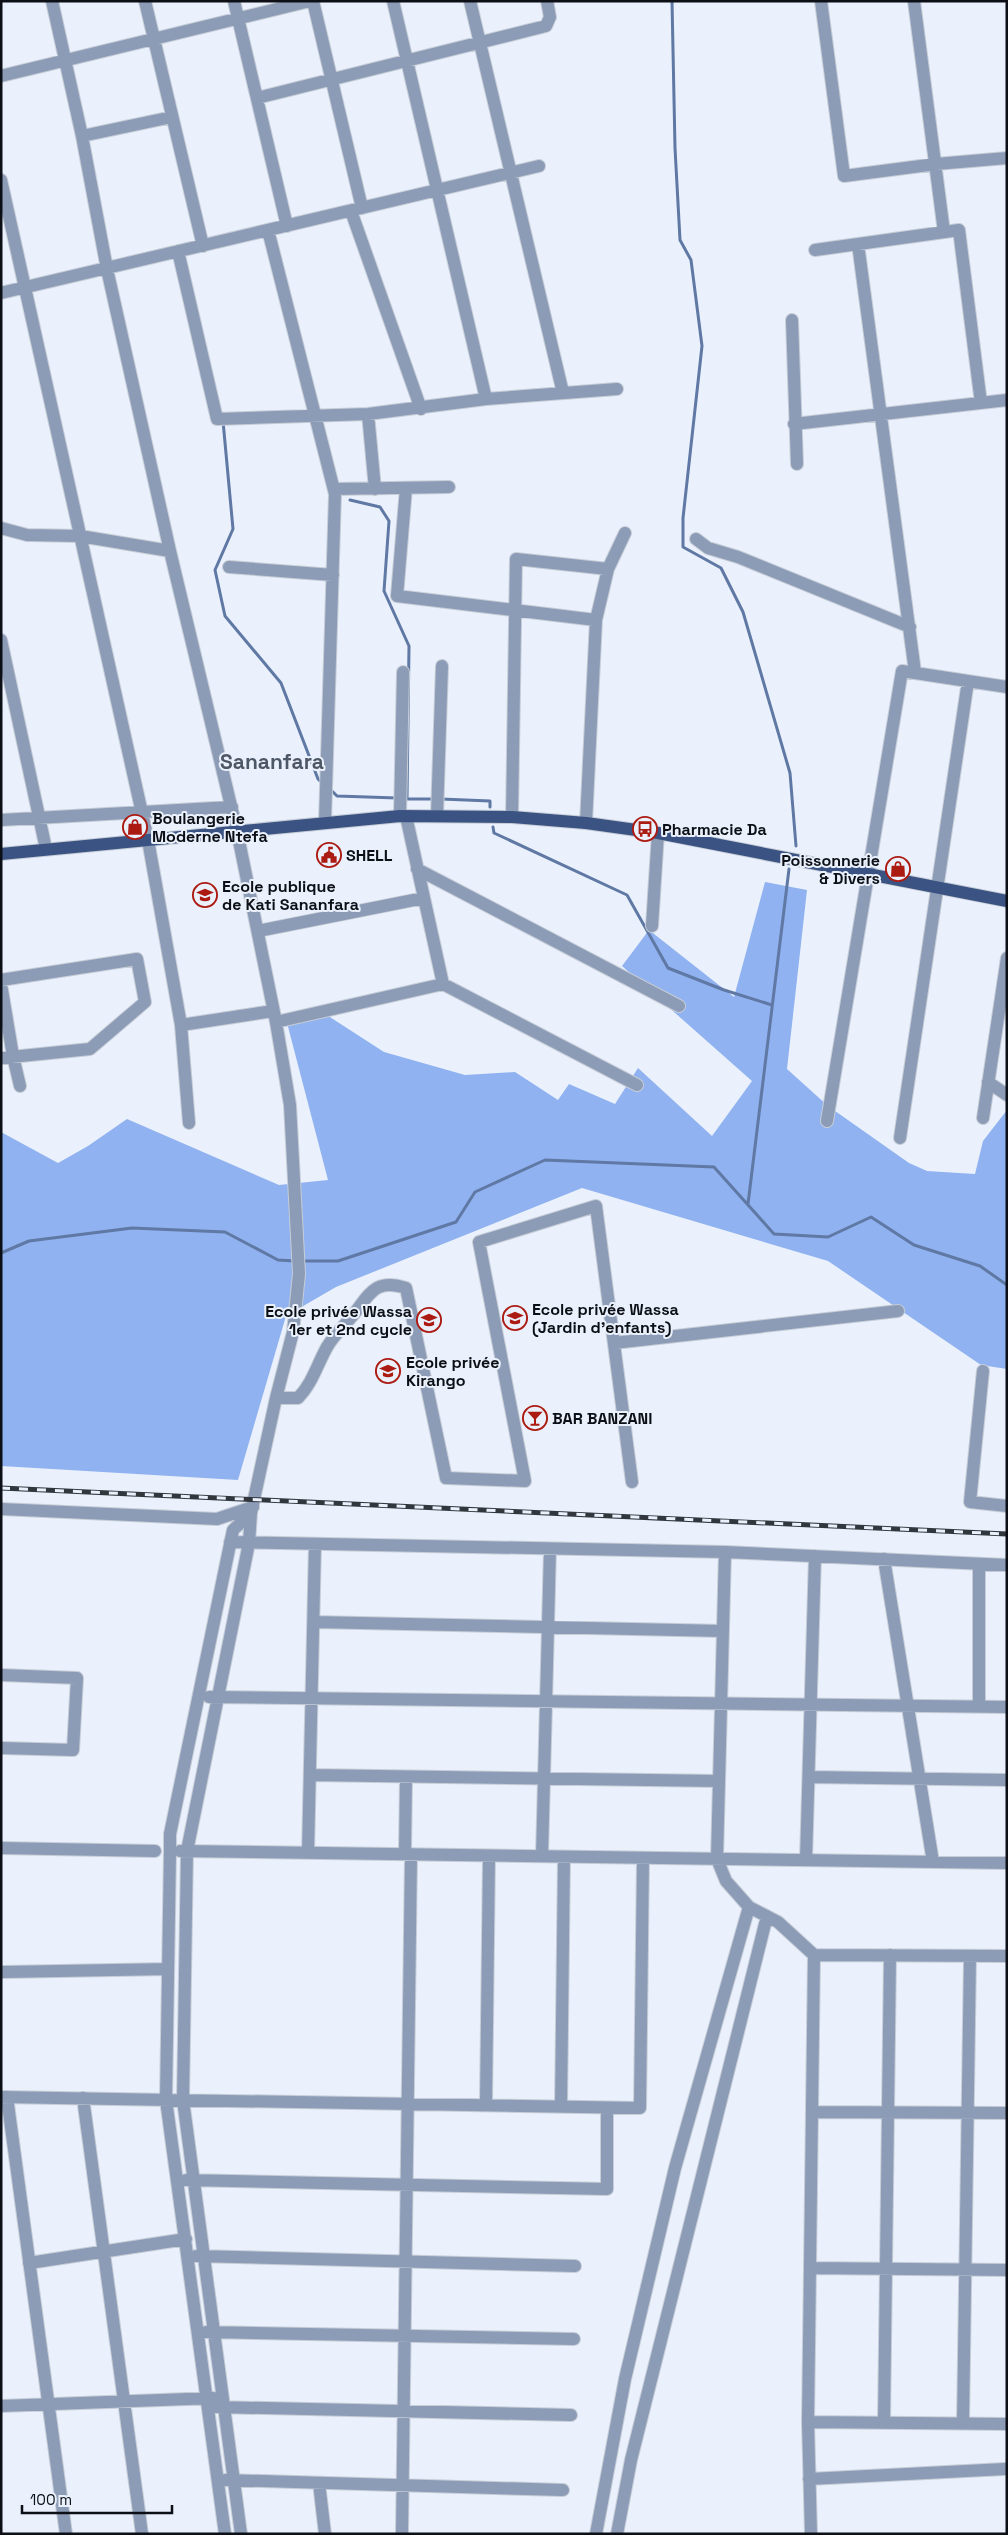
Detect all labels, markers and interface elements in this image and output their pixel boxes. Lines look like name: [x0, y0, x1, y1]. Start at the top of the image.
district label: Sananfara: [220, 748, 324, 775]
place label: Boulangerie Moderne Ntefa: [152, 808, 268, 847]
shop icon: Boulangerie Moderne Ntefa: [122, 814, 148, 840]
bus stop icon: Pharmacie Da: [632, 816, 658, 842]
place label: Pharmacie Da: [662, 819, 767, 840]
public building icon: SHELL: [316, 842, 342, 868]
place label: SHELL: [346, 845, 393, 866]
place label: Poissonnerie & Divers: [781, 850, 880, 889]
shop icon: Poissonnerie & Divers: [885, 856, 911, 882]
place label: Ecole publique de Kati Sananfara: [222, 876, 359, 915]
school or university icon: Ecole publique de Kati Sananfara: [192, 882, 218, 908]
place label: Ecole privée Wassa (Jardin d'enfants): [532, 1299, 679, 1338]
place label: Ecole privée Wassa 1er et 2nd cycle: [265, 1301, 412, 1340]
school or university icon: Ecole privée Wassa (Jardin d'enfants): [502, 1305, 528, 1331]
school or university icon: Ecole privée Wassa 1er et 2nd cycle: [416, 1307, 442, 1333]
place label: Ecole privée Kirango: [406, 1352, 499, 1391]
school or university icon: Ecole privée Kirango: [375, 1358, 401, 1384]
bar icon: BAR BANZANI: [522, 1405, 548, 1431]
place label: BAR BANZANI: [552, 1408, 653, 1429]
scale bar: [22, 2482, 172, 2514]
text: 100 m: [30, 2490, 72, 2509]

